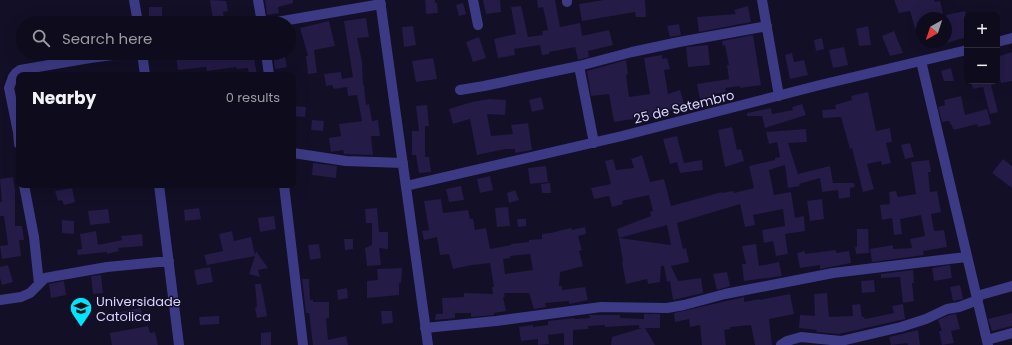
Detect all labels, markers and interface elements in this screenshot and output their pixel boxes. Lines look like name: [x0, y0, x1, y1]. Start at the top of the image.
north arrow: [916, 12, 952, 48]
map controls: [964, 12, 1000, 84]
button: +: [964, 12, 1000, 48]
search box: [16, 16, 296, 60]
icon: search: [30, 27, 52, 49]
text: Search here: [62, 28, 152, 49]
button: −: [964, 48, 1000, 84]
street label: 25 de Setembro: [632, 85, 736, 129]
text: Nearby: [32, 86, 96, 110]
text: 0 results: [226, 88, 280, 107]
place label: Universidade Catolica: [96, 292, 181, 326]
school or university icon: Universidade Catolica: [68, 295, 94, 328]

